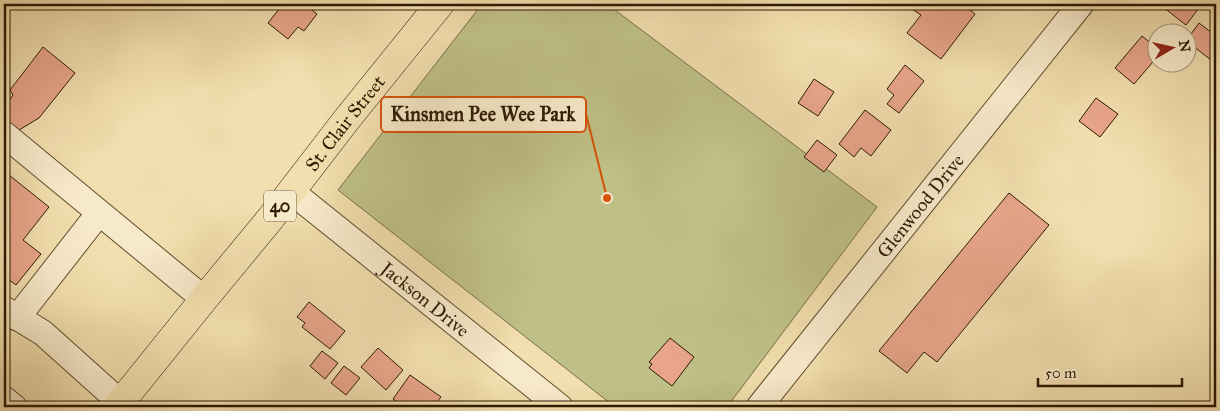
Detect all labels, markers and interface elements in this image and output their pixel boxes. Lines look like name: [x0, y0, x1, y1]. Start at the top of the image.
north arrow: [1148, 22, 1198, 72]
text: N: [1175, 39, 1194, 53]
street label: St. Clair Street: [300, 71, 390, 176]
callout: Kinsmen Pee Wee Park: [381, 97, 586, 132]
text: Kinsmen Pee Wee Park: [390, 102, 576, 126]
street label: Glenwood Drive: [872, 149, 969, 262]
road number: 40: [264, 190, 296, 222]
street label: Jackson Drive: [374, 256, 474, 342]
scale bar: [1038, 356, 1181, 388]
text: 50 m: [1045, 364, 1077, 382]

